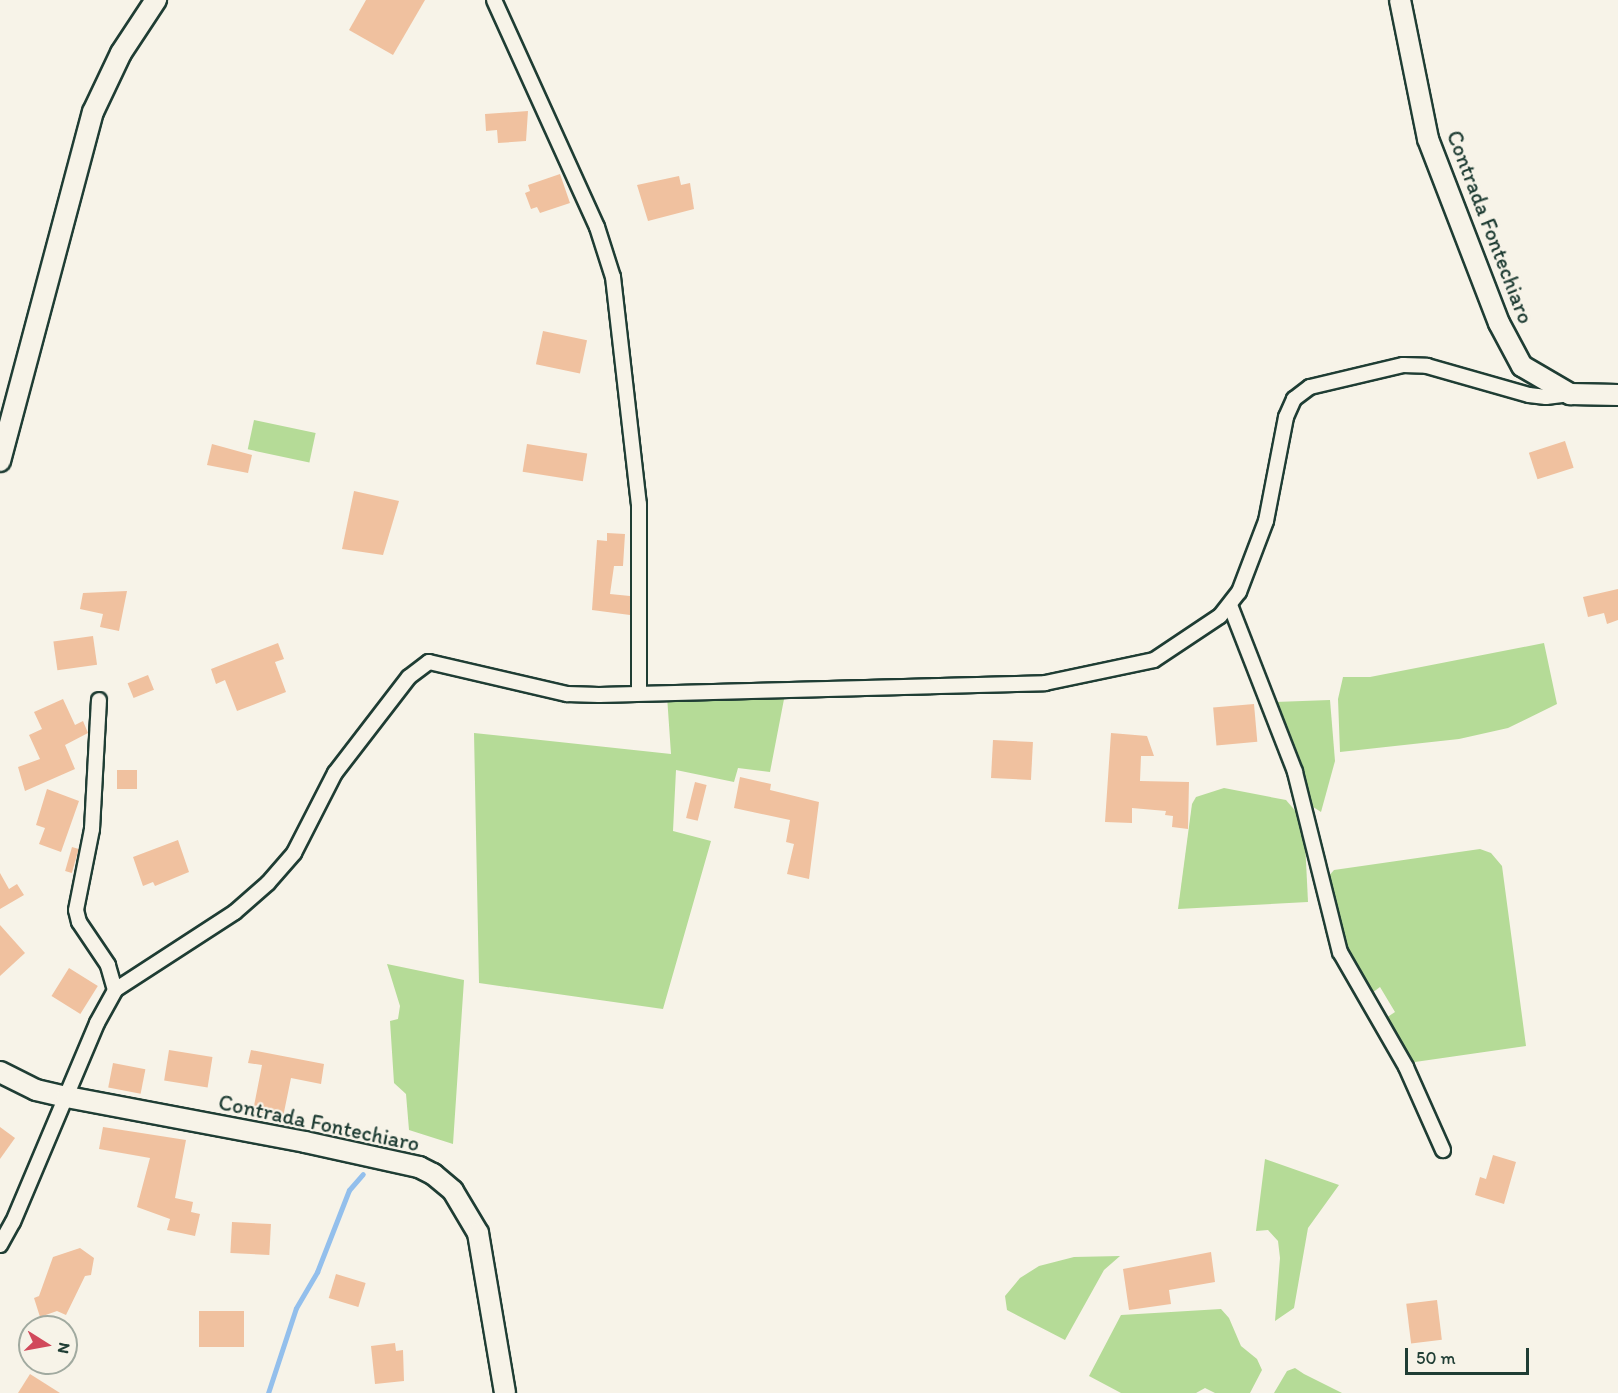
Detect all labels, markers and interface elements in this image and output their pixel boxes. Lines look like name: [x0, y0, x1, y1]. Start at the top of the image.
street label: Contrada Fontechiaro: [1441, 126, 1539, 328]
street label: Contrada Fontechiaro: [216, 1089, 422, 1157]
north arrow: [18, 1315, 78, 1375]
scale bar: [1408, 1336, 1532, 1374]
text: N: [54, 1341, 75, 1355]
text: 50 m: [1416, 1347, 1456, 1369]

